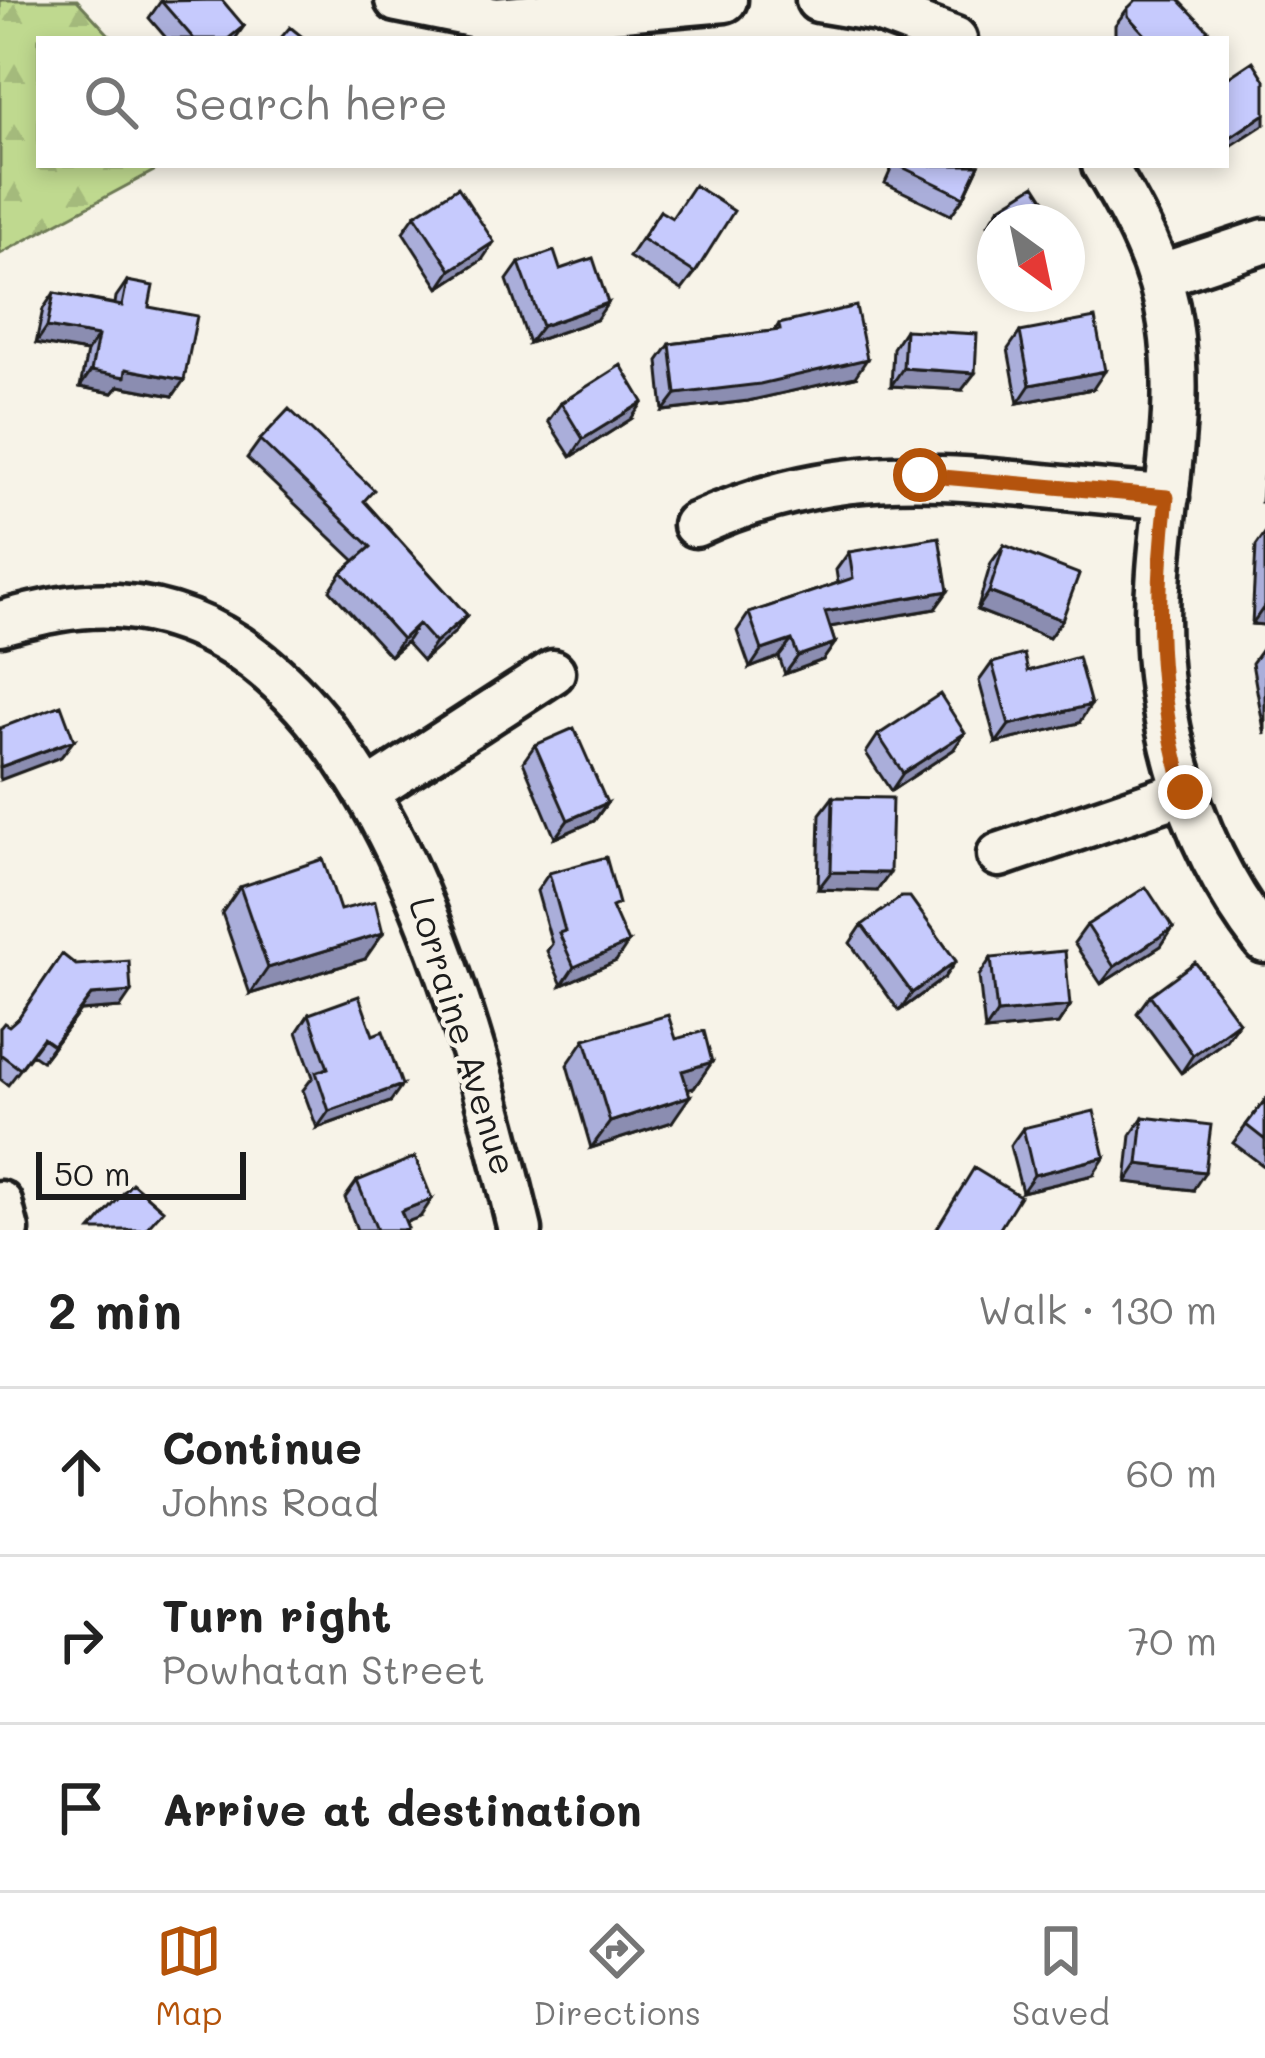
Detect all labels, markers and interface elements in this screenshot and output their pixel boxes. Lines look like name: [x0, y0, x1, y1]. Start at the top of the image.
search box: [36, 36, 1229, 168]
icon: search: [78, 69, 144, 135]
text: Search here: [174, 73, 448, 131]
north arrow: [977, 204, 1085, 312]
route start: [893, 448, 947, 502]
route end: [1158, 765, 1212, 819]
street label: Lorraine Avenue: [400, 891, 529, 1180]
scale bar: [36, 1146, 246, 1199]
text: 50 m: [54, 1151, 130, 1194]
text: 2 min: [48, 1275, 182, 1342]
text: Walk · 130 m: [978, 1283, 1217, 1334]
text: Continue: [162, 1417, 362, 1475]
icon: ahead: [48, 1439, 114, 1505]
text: 60 m: [1126, 1446, 1217, 1497]
text: Johns Road: [162, 1475, 379, 1526]
text: Turn right: [162, 1585, 391, 1643]
icon: right: [48, 1607, 114, 1673]
text: 70 m: [1128, 1614, 1217, 1665]
text: Powhatan Street: [162, 1643, 485, 1694]
icon: arrive: [48, 1775, 114, 1841]
text: Arrive at destination: [162, 1779, 642, 1837]
tab: Map: [155, 1918, 223, 2033]
tab: Directions: [533, 1918, 701, 2033]
tab: Saved: [1012, 1918, 1110, 2033]

